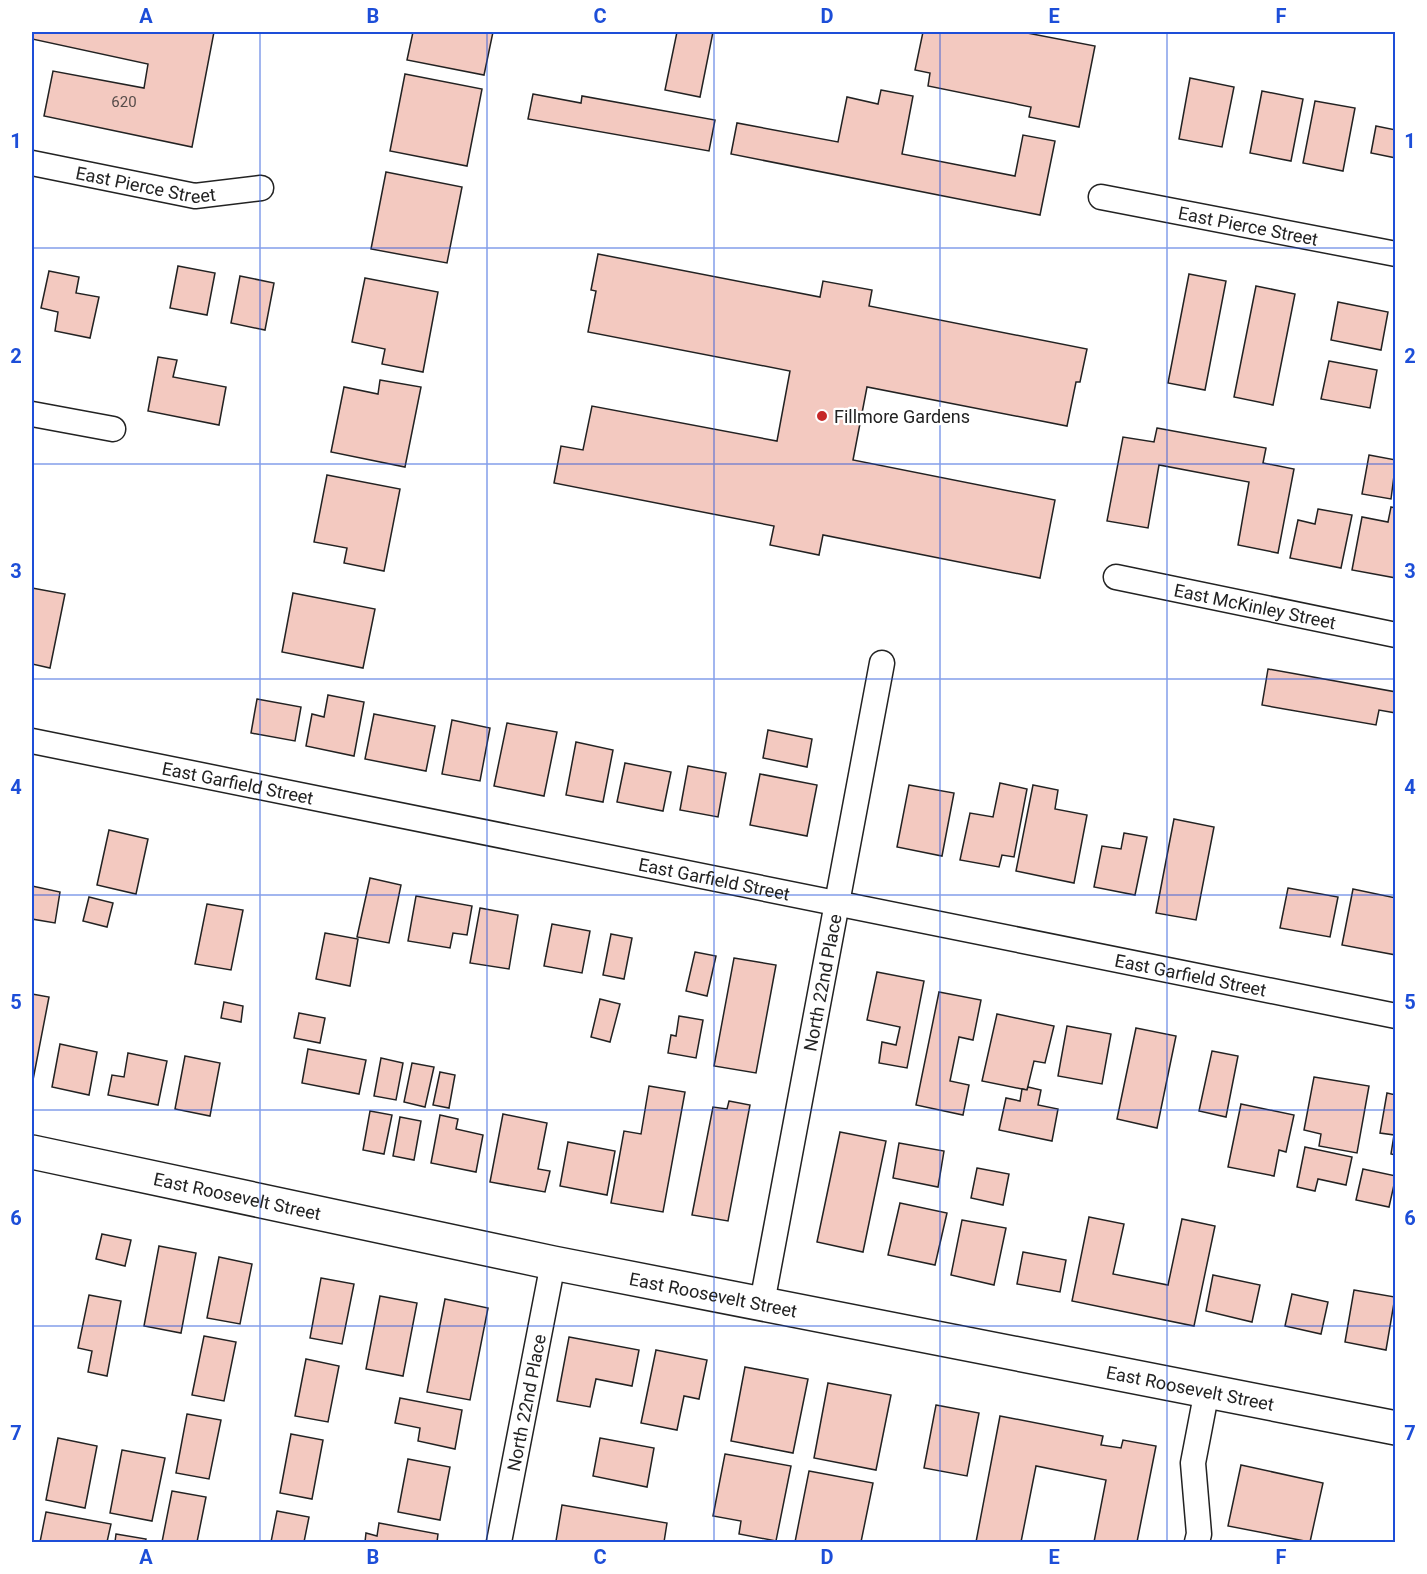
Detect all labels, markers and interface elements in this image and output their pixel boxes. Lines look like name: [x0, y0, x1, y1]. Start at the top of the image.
text: A: [139, 4, 153, 28]
text: B: [367, 4, 379, 28]
text: C: [593, 4, 607, 28]
text: D: [821, 4, 834, 28]
text: E: [1048, 4, 1060, 28]
text: F: [1276, 4, 1287, 28]
house number: 620: [111, 93, 137, 111]
text: 1: [10, 129, 22, 153]
text: 1: [1404, 129, 1416, 153]
street label: East Pierce Street: [74, 162, 217, 207]
street label: East Pierce Street: [1177, 202, 1320, 249]
text: 2: [10, 344, 22, 368]
text: 2: [1404, 344, 1416, 368]
place label: Fillmore Gardens: [834, 406, 970, 427]
marker: Fillmore Gardens: [815, 409, 829, 423]
text: 3: [10, 559, 22, 583]
text: 3: [1404, 559, 1416, 583]
street label: East McKinley Street: [1172, 579, 1338, 633]
street label: East Garfield Street: [160, 757, 315, 808]
text: 4: [10, 775, 22, 799]
text: 4: [1404, 775, 1416, 799]
street label: East Garfield Street: [637, 853, 792, 904]
street label: North 22nd Place: [799, 912, 845, 1053]
street label: East Garfield Street: [1113, 949, 1268, 1000]
text: 5: [10, 990, 22, 1014]
text: 5: [1404, 990, 1416, 1014]
street label: East Roosevelt Street: [152, 1168, 323, 1224]
text: 6: [10, 1206, 22, 1230]
text: 6: [1404, 1206, 1416, 1230]
street label: East Roosevelt Street: [628, 1268, 799, 1321]
street label: North 22nd Place: [502, 1332, 550, 1473]
street label: East Roosevelt Street: [1105, 1361, 1276, 1414]
text: 7: [10, 1421, 22, 1445]
text: 7: [1404, 1421, 1416, 1445]
text: A: [139, 1545, 153, 1569]
text: B: [367, 1545, 379, 1569]
text: C: [593, 1545, 607, 1569]
text: D: [821, 1545, 834, 1569]
text: E: [1048, 1545, 1060, 1569]
text: F: [1276, 1545, 1287, 1569]

